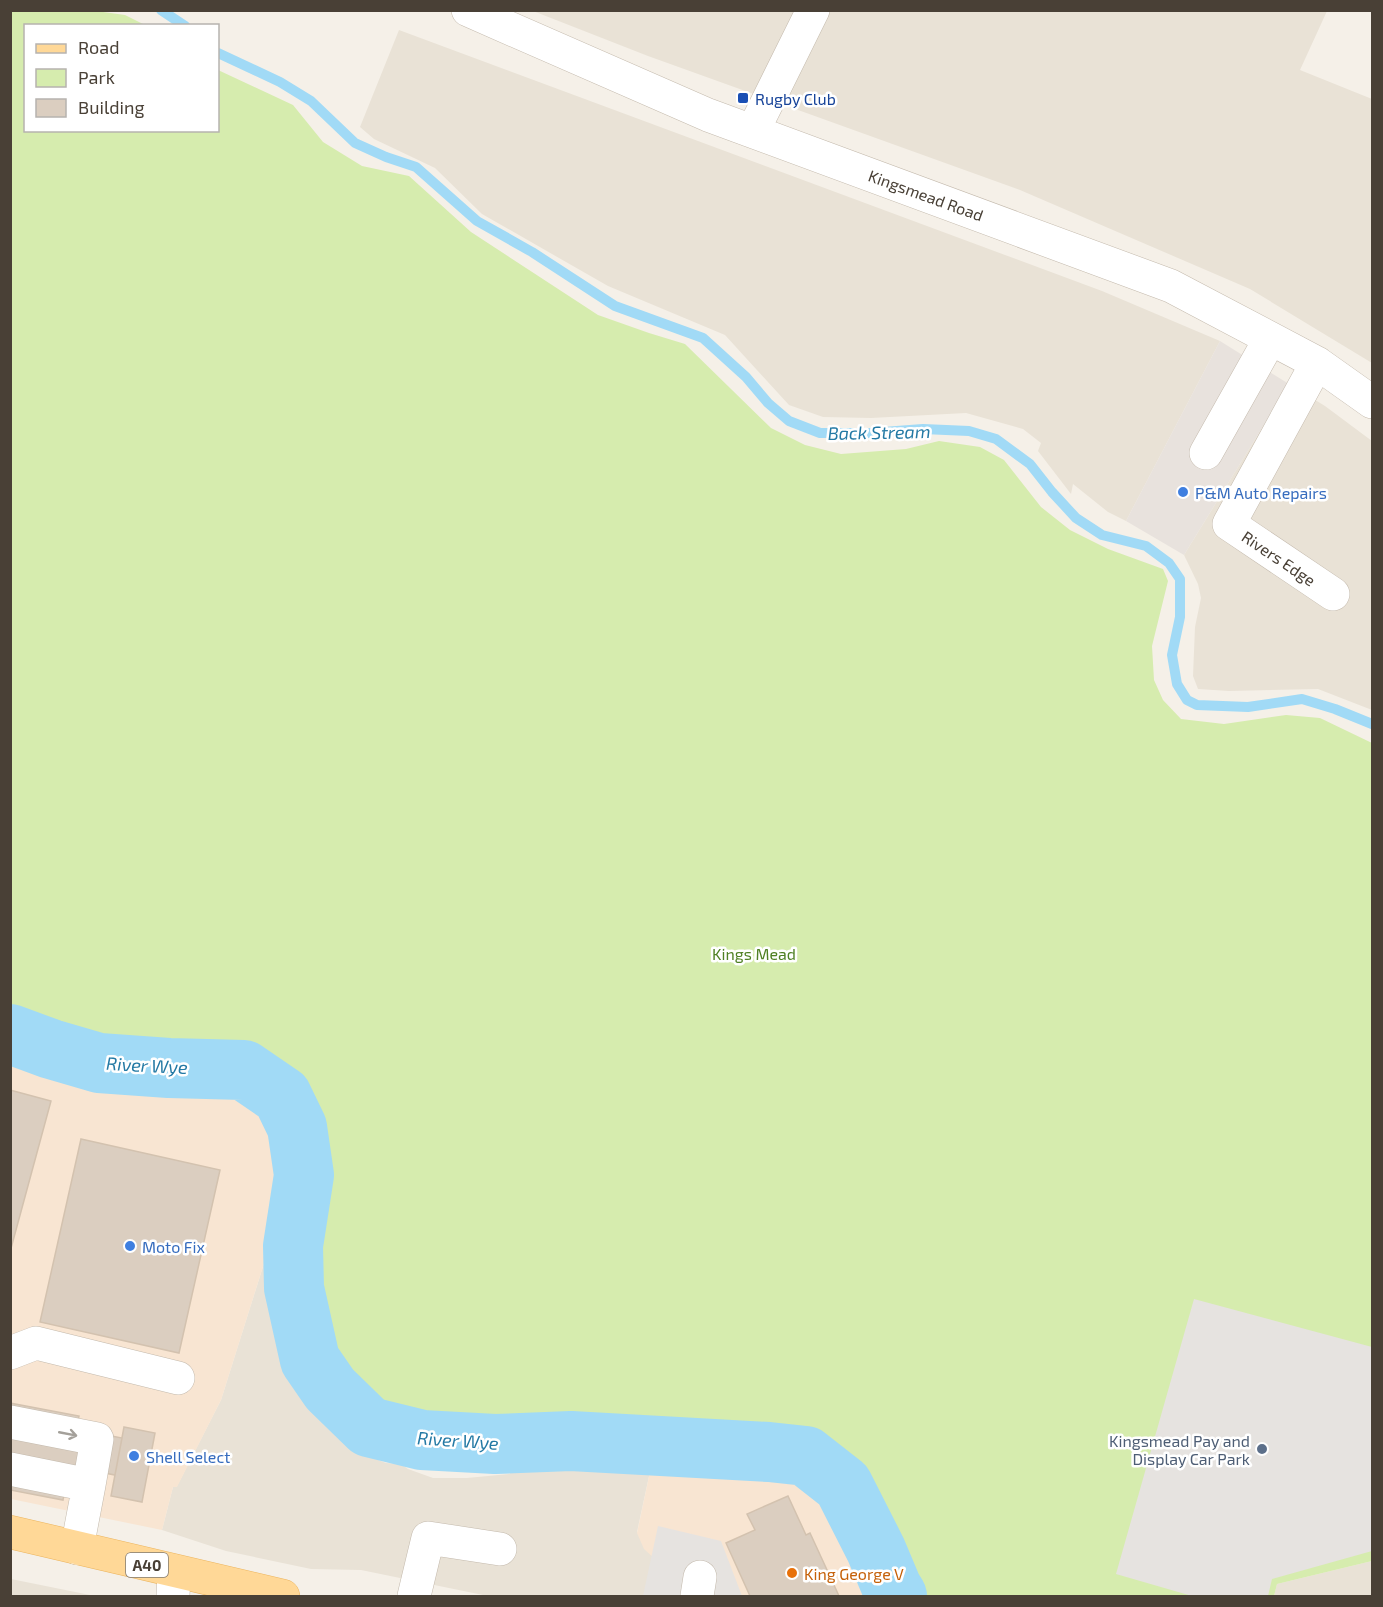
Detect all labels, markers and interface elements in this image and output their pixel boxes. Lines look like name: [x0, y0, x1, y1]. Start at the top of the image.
legend: [24, 24, 219, 132]
text: Road: [78, 36, 119, 58]
text: Park: [78, 66, 115, 88]
place label: Rugby Club: [755, 89, 836, 108]
marker: Rugby Club: [736, 91, 750, 105]
text: Building: [78, 96, 145, 118]
street label: Kingsmead Road: [866, 165, 986, 225]
water label: Back Stream: [827, 420, 931, 444]
place label: P&M Auto Repairs: [1195, 483, 1327, 502]
marker: P&M Auto Repairs: [1176, 485, 1190, 499]
street label: Rivers Edge: [1239, 526, 1319, 590]
park label: Kings Mead: [712, 944, 796, 963]
water label: River Wye: [106, 1052, 189, 1078]
place label: Moto Fix: [142, 1237, 205, 1256]
marker: Moto Fix: [123, 1239, 137, 1253]
water label: River Wye: [416, 1426, 500, 1454]
one-way arrow: [58, 1429, 77, 1440]
place label: Kingsmead Pay and Display Car Park: [1109, 1431, 1250, 1468]
marker: Kingsmead Pay and Display Car Park: [1255, 1442, 1269, 1456]
place label: Shell Select: [146, 1447, 230, 1466]
marker: Shell Select: [127, 1449, 141, 1463]
road number: A40: [126, 1553, 168, 1577]
place label: King George V: [804, 1564, 904, 1583]
marker: King George V: [785, 1566, 799, 1580]

